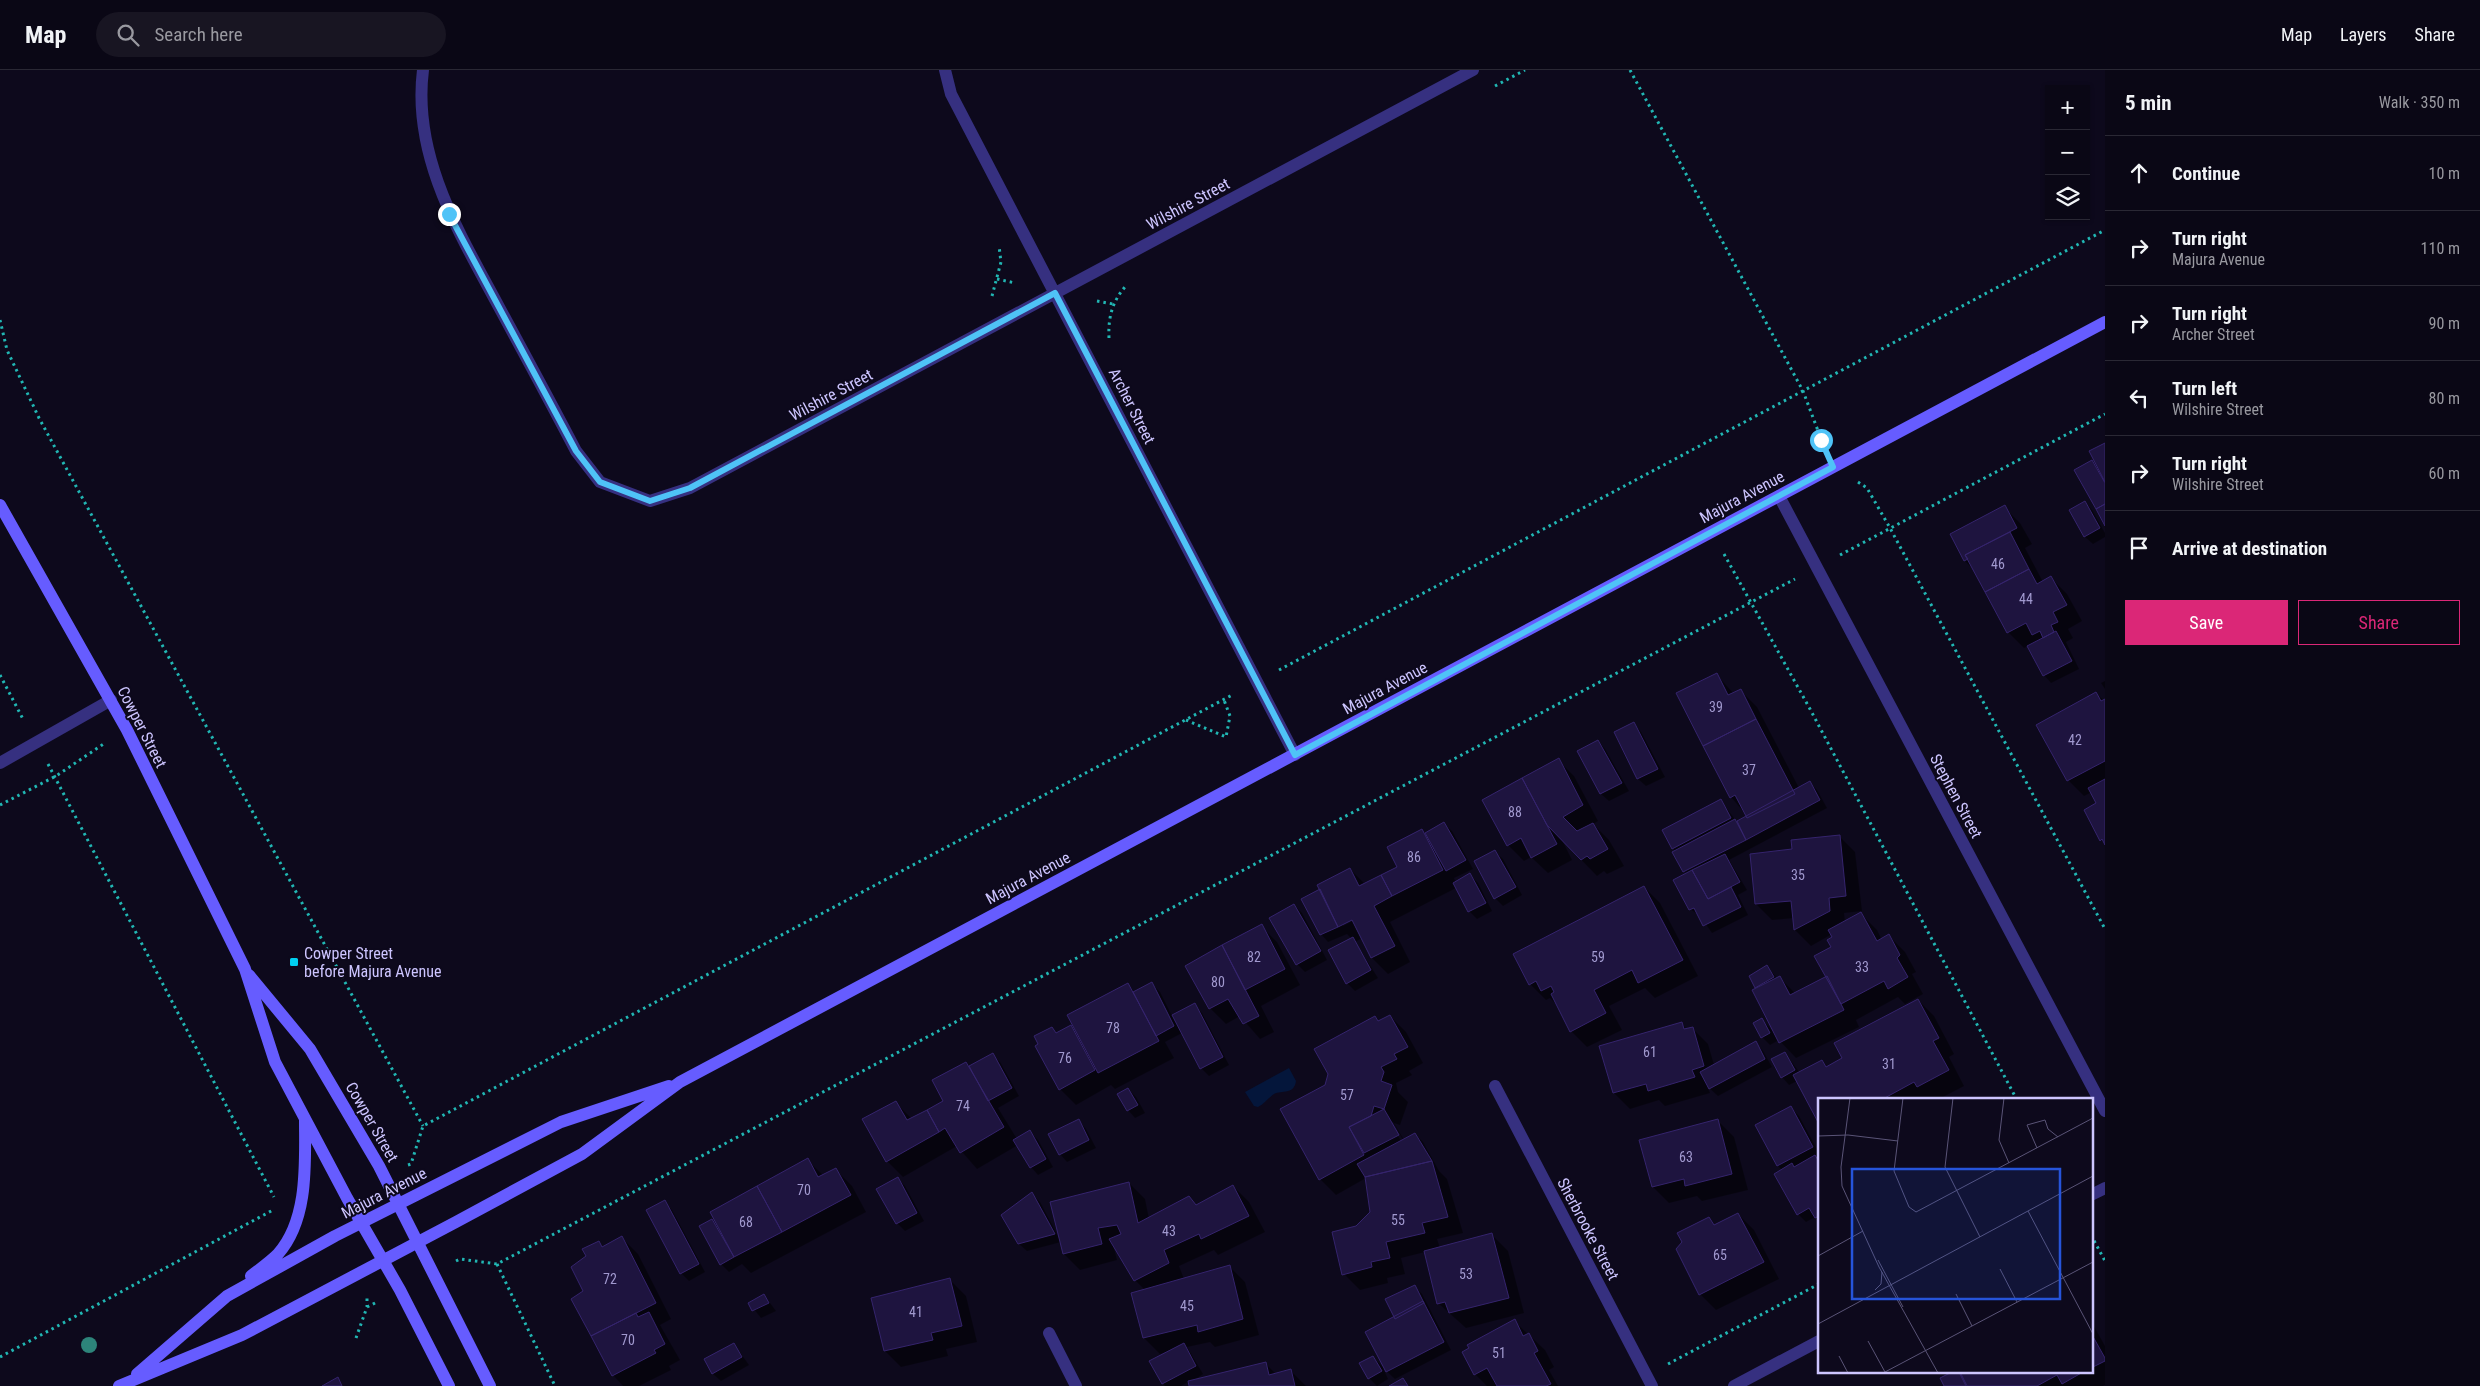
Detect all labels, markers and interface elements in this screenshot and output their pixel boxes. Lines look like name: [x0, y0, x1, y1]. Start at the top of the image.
search box: [96, 12, 446, 57]
text: Map: [25, 21, 66, 49]
icon: search: [114, 21, 142, 49]
text: Search here: [154, 23, 243, 46]
text: Map: [2281, 24, 2312, 45]
text: Layers: [2340, 24, 2387, 45]
text: Share: [2415, 24, 2455, 45]
map controls: [2045, 85, 2090, 220]
button: +: [2045, 85, 2090, 130]
text: 5 min: [2125, 91, 2172, 115]
text: Walk · 350 m: [2379, 93, 2460, 112]
button: −: [2045, 130, 2090, 175]
icon: ahead: [2125, 159, 2153, 187]
text: Continue: [2172, 162, 2240, 185]
text: 10 m: [2428, 164, 2460, 183]
street label: Wilshire Street: [1143, 174, 1233, 234]
button: layers: [2045, 175, 2090, 220]
route end: [438, 203, 461, 226]
text: Turn right: [2172, 227, 2247, 250]
icon: right: [2125, 234, 2153, 262]
text: 110 m: [2421, 239, 2460, 258]
text: Majura Avenue: [2172, 250, 2265, 269]
text: Turn right: [2172, 302, 2247, 325]
icon: right: [2125, 309, 2153, 337]
text: 90 m: [2428, 314, 2460, 333]
text: Archer Street: [2172, 325, 2255, 344]
street label: Wilshire Street: [786, 365, 876, 425]
street label: Archer Street: [1105, 365, 1159, 447]
text: Turn left: [2172, 377, 2237, 400]
icon: left: [2125, 384, 2153, 412]
text: 80 m: [2428, 389, 2460, 408]
text: Wilshire Street: [2172, 400, 2264, 419]
route start: [1810, 429, 1833, 452]
text: Turn right: [2172, 452, 2247, 475]
icon: right: [2125, 459, 2153, 487]
text: 60 m: [2428, 464, 2460, 483]
street label: Majura Avenue: [1696, 467, 1788, 527]
text: Wilshire Street: [2172, 475, 2264, 494]
icon: arrive: [2125, 534, 2153, 562]
text: Arrive at destination: [2172, 537, 2327, 560]
house number: 46: [1991, 556, 2005, 572]
house number: 44: [2019, 591, 2033, 607]
button: Save: [2125, 600, 2288, 645]
button: Share: [2298, 600, 2460, 645]
street label: Majura Avenue: [1339, 658, 1431, 718]
street label: Cowper Street: [113, 683, 171, 771]
house number: 39: [1709, 699, 1723, 715]
house number: 42: [2068, 732, 2082, 748]
street label: Stephen Street: [1926, 751, 1986, 842]
house number: 37: [1742, 762, 1756, 778]
house number: 88: [1508, 804, 1522, 820]
street label: Majura Avenue: [982, 848, 1074, 908]
house number: 86: [1407, 849, 1421, 865]
house number: 35: [1791, 867, 1805, 883]
place label: Cowper Street before Majura Avenue: [304, 944, 441, 981]
house number: 82: [1247, 949, 1261, 965]
house number: 59: [1591, 949, 1605, 965]
marker: Cowper Street before Majura Avenue: [288, 956, 300, 968]
house number: 33: [1855, 959, 1869, 975]
house number: 80: [1211, 974, 1225, 990]
house number: 78: [1106, 1020, 1120, 1036]
house number: 61: [1643, 1044, 1657, 1060]
house number: 76: [1058, 1050, 1072, 1066]
house number: 31: [1882, 1056, 1896, 1072]
street label: Cowper Street: [342, 1079, 403, 1165]
house number: 57: [1340, 1087, 1354, 1103]
house number: 74: [956, 1098, 970, 1114]
inset map: [1818, 1098, 2092, 1374]
house number: 63: [1679, 1149, 1693, 1165]
street label: Majura Avenue: [338, 1163, 430, 1223]
street label: Sherbrooke Street: [1553, 1175, 1623, 1283]
house number: 70: [797, 1182, 811, 1198]
house number: 55: [1391, 1212, 1405, 1228]
house number: 68: [739, 1214, 753, 1230]
house number: 43: [1162, 1223, 1176, 1239]
house number: 65: [1713, 1247, 1727, 1263]
house number: 53: [1459, 1266, 1473, 1282]
house number: 72: [603, 1271, 617, 1287]
house number: 45: [1180, 1298, 1194, 1314]
house number: 41: [909, 1304, 923, 1320]
house number: 70: [621, 1332, 635, 1348]
house number: 51: [1492, 1345, 1506, 1361]

